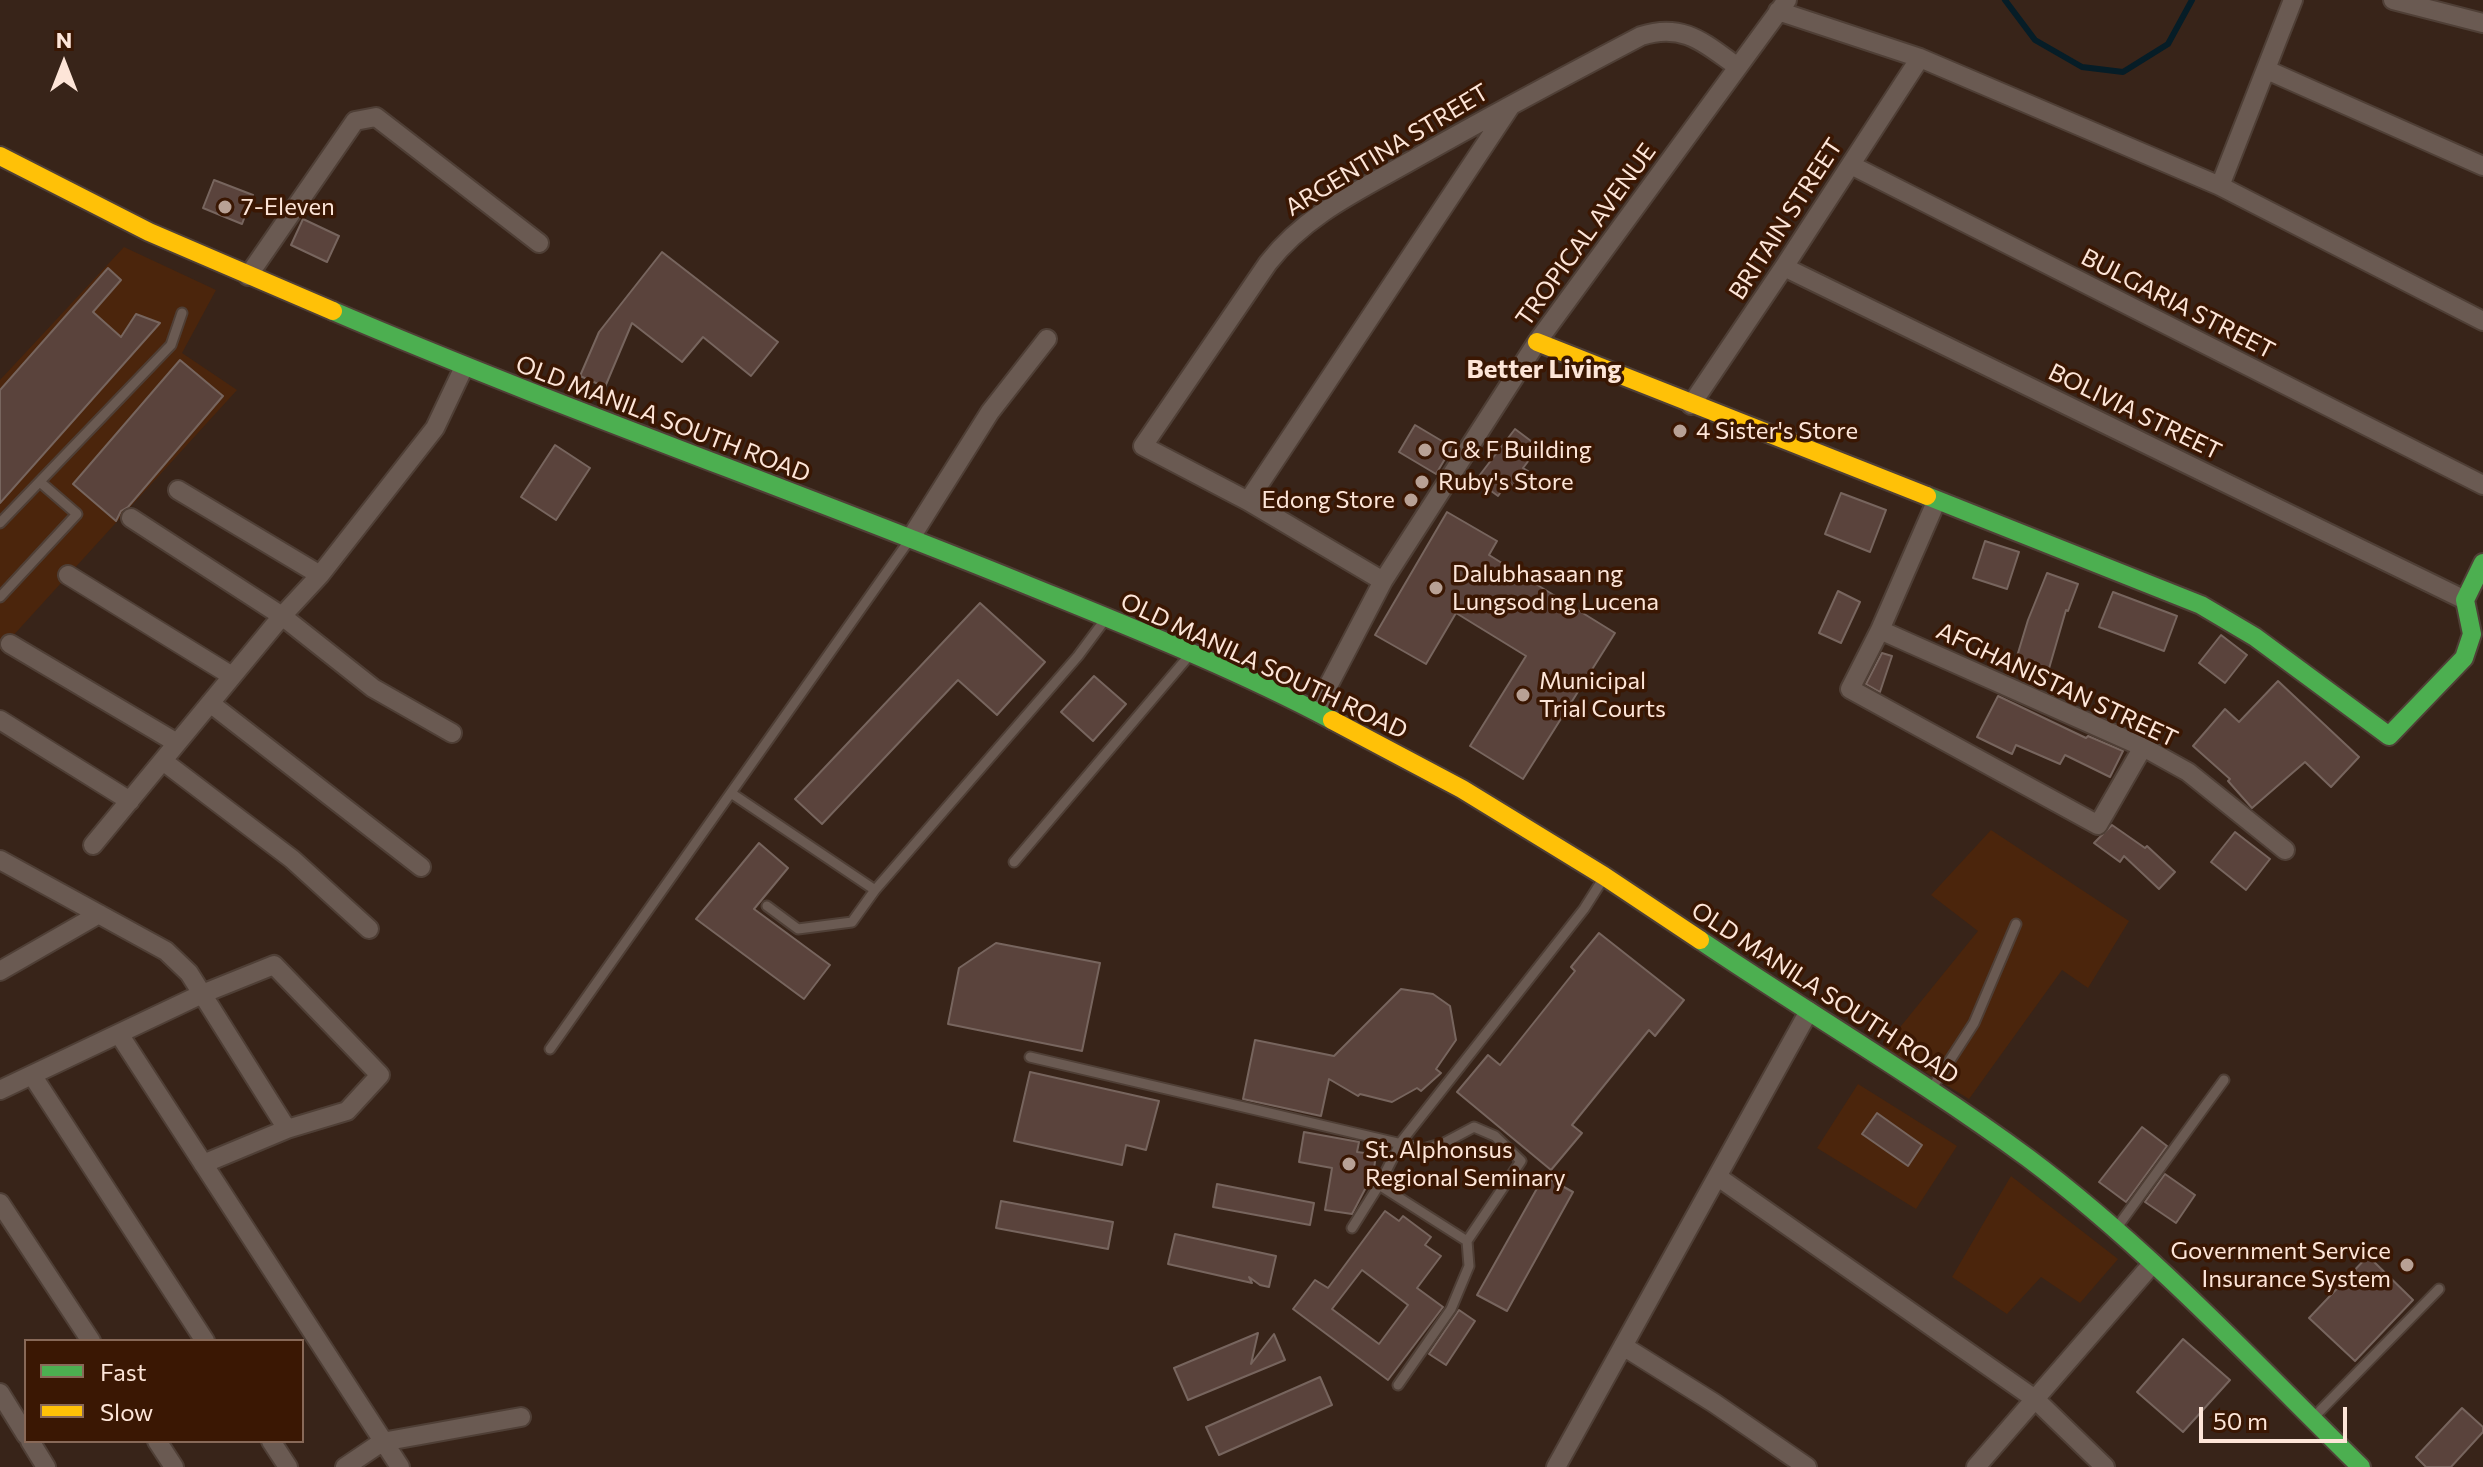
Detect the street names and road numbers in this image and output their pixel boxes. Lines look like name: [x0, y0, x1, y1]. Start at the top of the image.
street label: ARGENTINA STREET: [1280, 78, 1494, 222]
street label: BRITAIN STREET: [1723, 133, 1849, 305]
street label: TROPICAL AVENUE: [1510, 138, 1662, 332]
street label: BULGARIA STREET: [2076, 243, 2280, 365]
street label: OLD MANILA SOUTH ROAD: [512, 349, 814, 489]
street label: BOLIVIA STREET: [2044, 358, 2226, 466]
street label: OLD MANILA SOUTH ROAD: [1116, 587, 1412, 745]
street label: AFGHANISTAN STREET: [1932, 616, 2182, 754]
street label: OLD MANILA SOUTH ROAD: [1686, 896, 1964, 1090]

